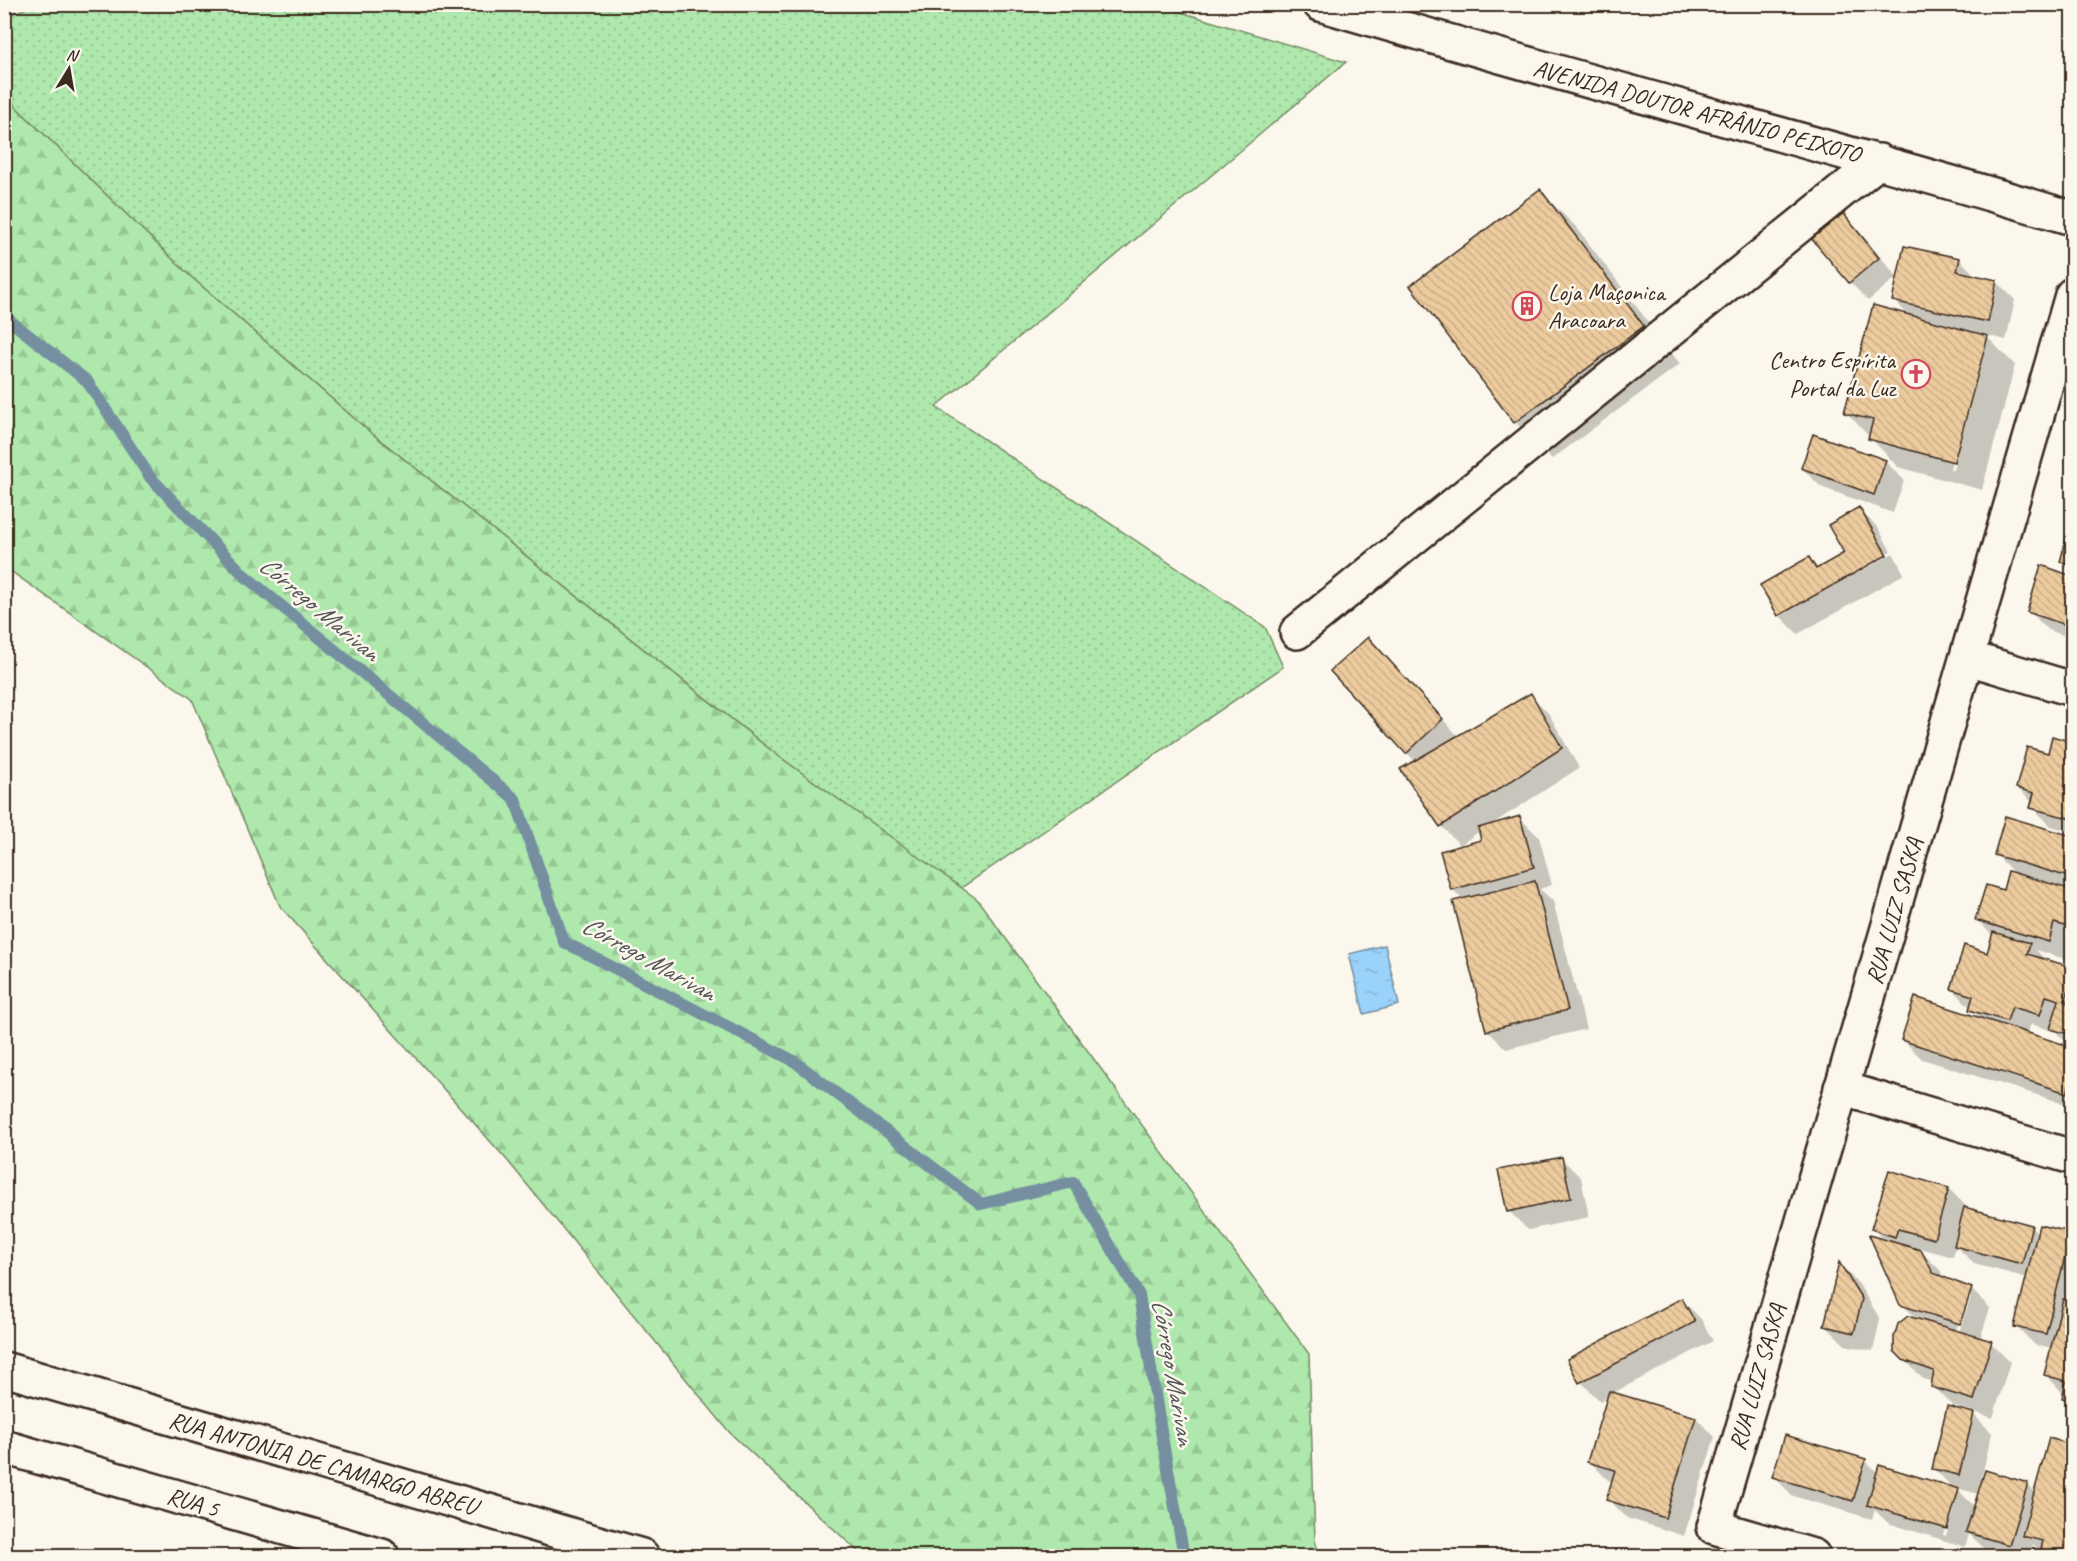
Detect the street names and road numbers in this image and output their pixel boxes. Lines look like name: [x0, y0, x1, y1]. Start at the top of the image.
street label: AVENIDA DOUTOR AFRÂNIO PEIXOTO: [1530, 53, 1867, 170]
street label: RUA LUIZ SASKA: [1859, 833, 1929, 988]
street label: RUA LUIZ SASKA: [1722, 1299, 1792, 1454]
street label: RUA ANTONIA DE CAMARGO ABREU: [166, 1405, 485, 1523]
street label: RUA 5: [164, 1480, 224, 1524]

